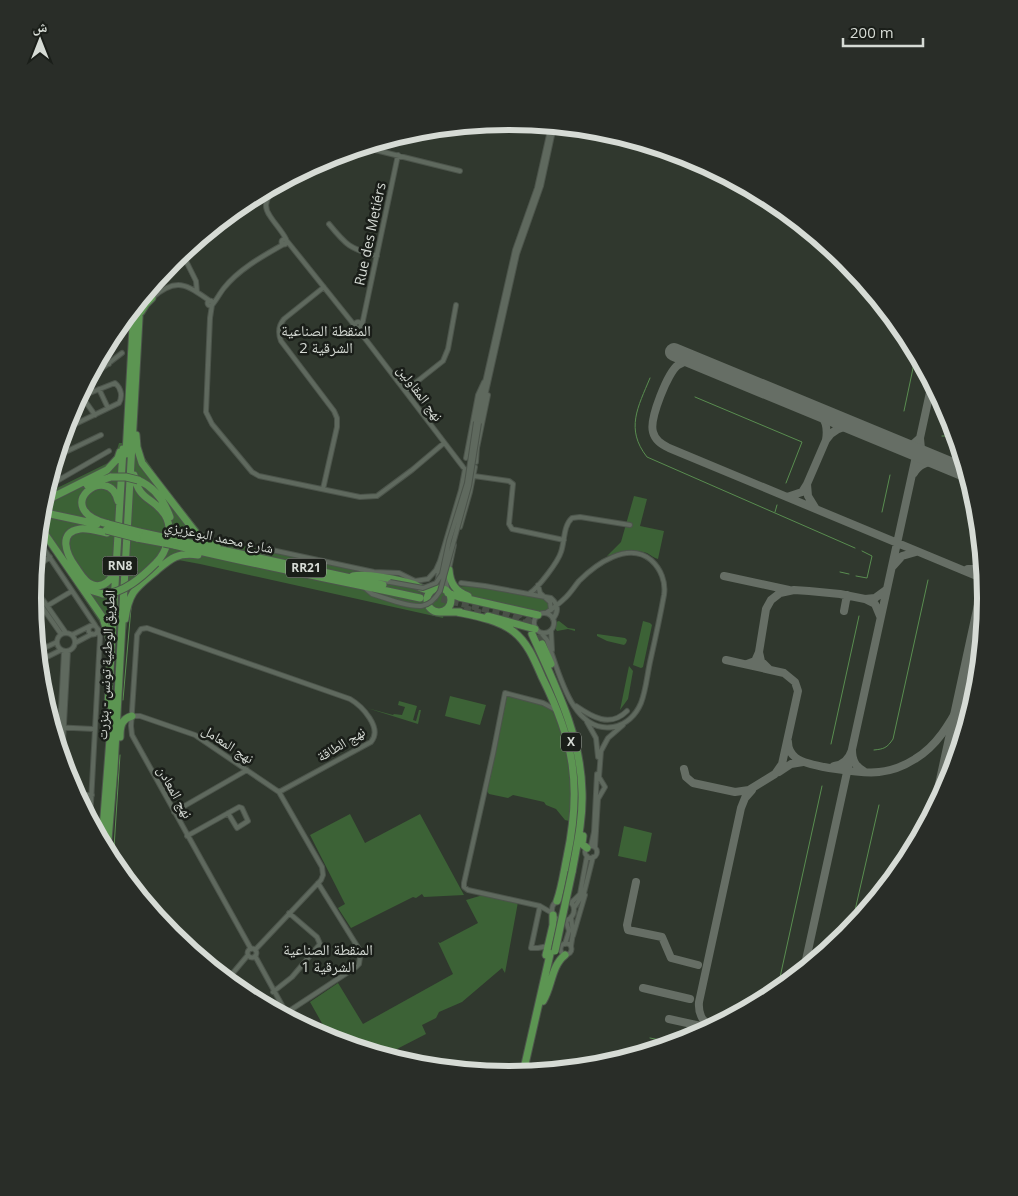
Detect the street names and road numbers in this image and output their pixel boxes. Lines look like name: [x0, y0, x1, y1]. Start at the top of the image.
street label: Rue des Metiérs: [349, 180, 390, 287]
street label: نهج المقاولين: [392, 361, 448, 425]
street label: شارع محمد البوعزيزي: [162, 516, 275, 560]
road number: RN8: [102, 556, 138, 576]
road number: RR21: [286, 558, 326, 578]
street label: الطريق الوطنية تونس - بنزرت: [92, 589, 120, 741]
street label: نهج المعامل: [198, 720, 258, 768]
street label: نهج الطاقة: [313, 722, 369, 766]
road number: X: [561, 732, 581, 752]
street label: نهج المعادن: [152, 762, 198, 822]

